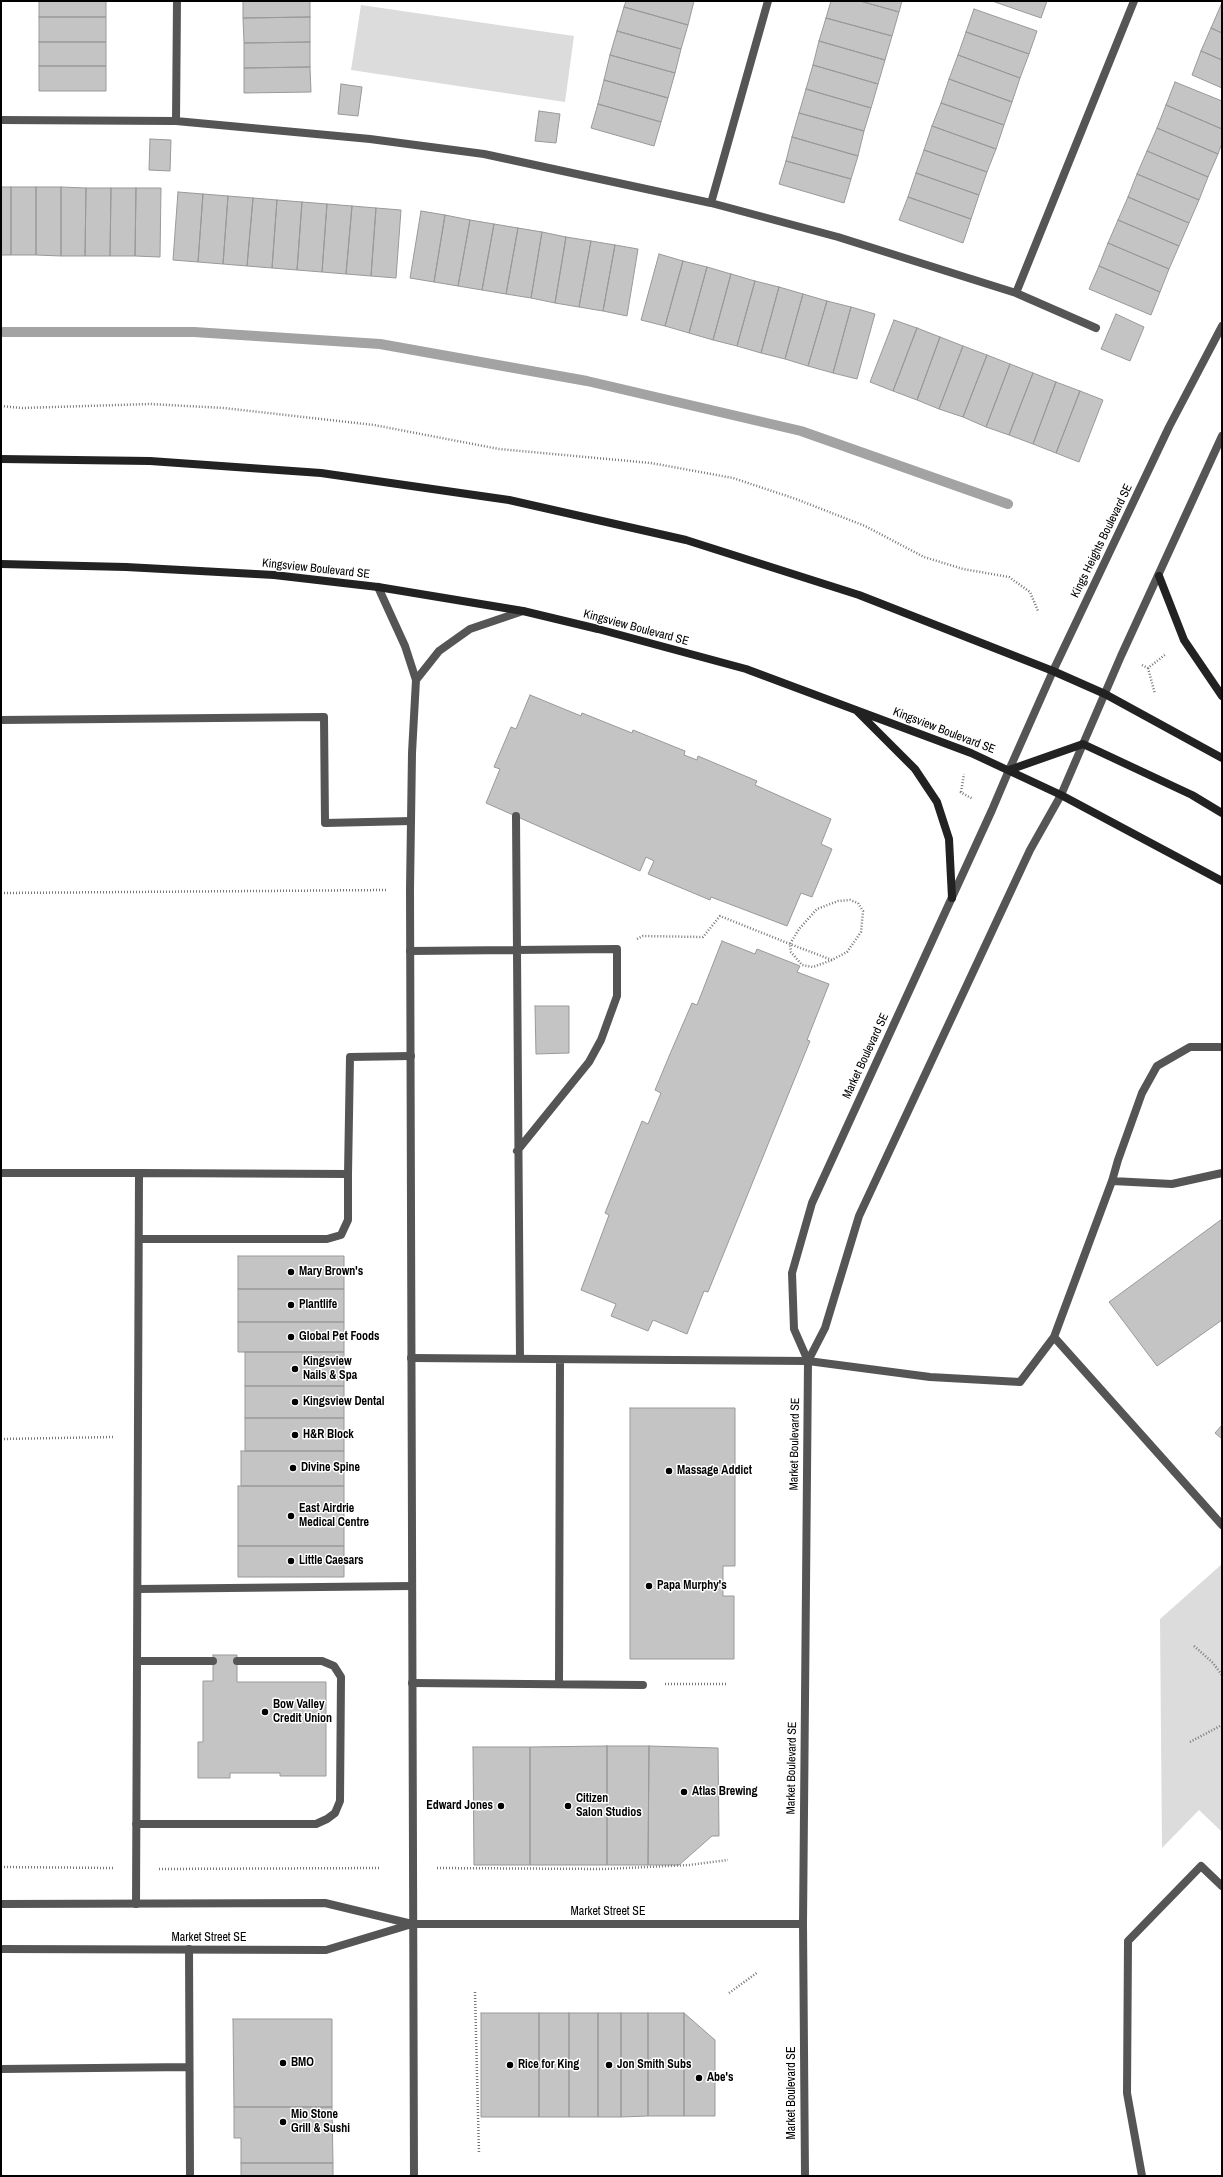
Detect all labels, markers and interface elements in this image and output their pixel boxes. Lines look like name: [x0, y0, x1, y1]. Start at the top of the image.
street label: Kings Heights Boulevard SE: [1068, 482, 1136, 600]
street label: Kingsview Boulevard SE: [261, 556, 371, 582]
street label: Kingsview Boulevard SE: [582, 607, 690, 649]
street label: Kingsview Boulevard SE: [891, 705, 997, 757]
street label: Market Boulevard SE: [840, 1011, 892, 1101]
place label: Mary Brown's: [299, 1265, 363, 1279]
marker: Mary Brown's: [286, 1267, 296, 1277]
place label: Plantlife: [299, 1298, 337, 1312]
marker: Plantlife: [286, 1300, 296, 1310]
place label: Global Pet Foods: [299, 1330, 379, 1344]
marker: Global Pet Foods: [286, 1332, 296, 1342]
place label: Kingsview Nails & Spa: [303, 1355, 357, 1383]
marker: Kingsview Nails & Spa: [290, 1364, 300, 1374]
place label: Kingsview Dental: [303, 1395, 384, 1409]
marker: Kingsview Dental: [290, 1397, 300, 1407]
street label: Market Boulevard SE: [787, 1397, 803, 1491]
place label: H&R Block: [303, 1428, 354, 1442]
marker: H&R Block: [290, 1430, 300, 1440]
place label: Divine Spine: [301, 1461, 360, 1475]
marker: Divine Spine: [288, 1463, 298, 1473]
place label: Massage Addict: [677, 1464, 752, 1478]
marker: Massage Addict: [664, 1466, 674, 1476]
place label: East Airdrie Medical Centre: [299, 1502, 369, 1530]
marker: East Airdrie Medical Centre: [286, 1511, 296, 1521]
place label: Little Caesars: [299, 1554, 364, 1568]
marker: Little Caesars: [286, 1556, 296, 1566]
place label: Papa Murphy's: [657, 1579, 727, 1593]
marker: Papa Murphy's: [644, 1581, 654, 1591]
place label: Bow Valley Credit Union: [273, 1698, 332, 1726]
marker: Bow Valley Credit Union: [260, 1707, 270, 1717]
street label: Market Boulevard SE: [784, 1721, 800, 1815]
place label: Atlas Brewing: [692, 1785, 758, 1799]
marker: Atlas Brewing: [679, 1787, 689, 1797]
place label: Citizen Salon Studios: [576, 1792, 642, 1820]
place label: Edward Jones: [426, 1799, 493, 1813]
marker: Edward Jones: [496, 1801, 506, 1811]
marker: Citizen Salon Studios: [563, 1801, 573, 1811]
street label: Market Street SE: [571, 1905, 645, 1919]
street label: Market Street SE: [172, 1931, 246, 1945]
street label: Market Boulevard SE: [785, 2047, 799, 2139]
place label: BMO: [291, 2056, 314, 2070]
marker: BMO: [278, 2058, 288, 2068]
place label: Rice for King: [518, 2058, 579, 2072]
place label: Jon Smith Subs: [617, 2058, 691, 2072]
marker: Rice for King: [505, 2060, 515, 2070]
marker: Jon Smith Subs: [604, 2060, 614, 2070]
place label: Abe's: [707, 2071, 733, 2085]
marker: Abe's: [694, 2073, 704, 2083]
place label: Mio Stone Grill & Sushi: [291, 2108, 350, 2136]
marker: Mio Stone Grill & Sushi: [278, 2117, 288, 2127]

